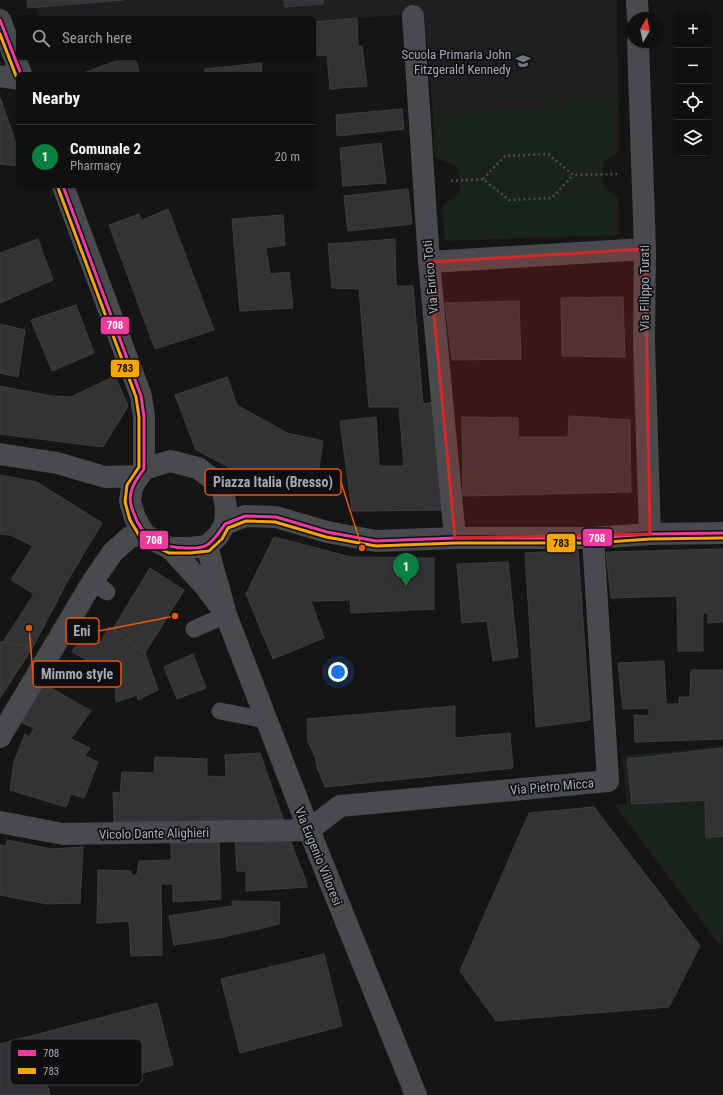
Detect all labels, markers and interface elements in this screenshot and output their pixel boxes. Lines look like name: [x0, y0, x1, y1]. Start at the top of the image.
north arrow: [627, 12, 663, 48]
map controls: [675, 12, 711, 156]
button: +: [675, 12, 711, 48]
search box: [16, 16, 316, 60]
icon: search: [30, 27, 52, 49]
text: Search here: [62, 29, 132, 47]
place label: Scuola Primaria John Fitzgerald Kennedy: [402, 47, 512, 77]
button: −: [675, 48, 711, 84]
school or university icon: Scuola Primaria John Fitzgerald Kennedy: [514, 52, 532, 70]
button: locate: [675, 84, 711, 120]
text: Nearby: [32, 88, 80, 108]
button: layers: [675, 120, 711, 156]
text: Comunale 2: [70, 140, 141, 158]
text: 1: [42, 149, 48, 164]
text: 20 m: [274, 149, 300, 164]
text: Pharmacy: [70, 158, 121, 173]
street label: Via Enrico Toti: [420, 239, 441, 314]
street label: Via Filippo Turati: [637, 245, 652, 331]
line badge: 708: [100, 316, 130, 335]
text: 708: [107, 319, 124, 332]
line badge: 783: [110, 359, 140, 378]
text: 783: [117, 362, 134, 375]
callout: Piazza Italia (Bresso): [205, 469, 341, 495]
text: Piazza Italia (Bresso): [213, 474, 333, 491]
line badge: 708: [582, 528, 613, 547]
line badge: 708: [139, 530, 169, 550]
text: 708: [589, 532, 606, 545]
line badge: 783: [546, 533, 576, 553]
text: 708: [146, 534, 163, 547]
text: 783: [553, 537, 570, 550]
pin: 1: [393, 553, 419, 586]
callout: Eni: [66, 618, 99, 644]
text: Eni: [73, 623, 91, 639]
callout: Mimmo style: [33, 661, 121, 687]
your location: [328, 662, 348, 682]
text: Mimmo style: [41, 666, 113, 682]
street label: Via Pietro Micca: [510, 775, 595, 798]
street label: Via Eugenio Villoresi: [292, 805, 345, 908]
street label: Vicolo Dante Alighieri: [99, 825, 209, 842]
legend: [10, 1039, 142, 1085]
text: 708: [43, 1047, 59, 1060]
text: 783: [43, 1065, 59, 1078]

